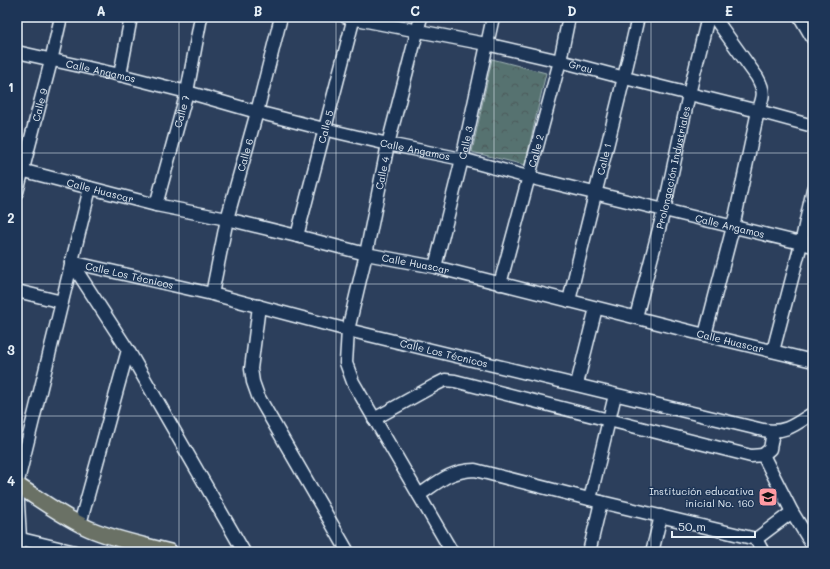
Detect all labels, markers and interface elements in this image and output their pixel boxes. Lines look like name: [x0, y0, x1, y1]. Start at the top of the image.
text: A: [96, 2, 106, 19]
text: B: [254, 2, 263, 19]
text: C: [410, 2, 420, 19]
text: D: [567, 2, 577, 19]
text: E: [725, 2, 733, 19]
street label: Calle Angamos: [65, 56, 137, 86]
street label: Grau: [567, 57, 594, 76]
text: 1: [8, 78, 14, 95]
street label: Calle 9: [29, 87, 51, 123]
street label: Calle 7: [170, 93, 193, 129]
street label: Prolongación Industriales: [652, 105, 693, 231]
street label: Calle 5: [314, 108, 337, 145]
street label: Calle 3: [455, 125, 476, 161]
street label: Calle 2: [525, 133, 547, 169]
street label: Calle Angamos: [379, 135, 451, 163]
street label: Calle 6: [234, 137, 256, 173]
street label: Calle 1: [593, 142, 615, 177]
street label: Calle 4: [372, 155, 392, 191]
street label: Calle Huascar: [65, 175, 135, 206]
text: 2: [7, 209, 15, 226]
street label: Calle Angamos: [694, 211, 766, 241]
street label: Calle Huascar: [381, 250, 451, 277]
street label: Calle Los Técnicos: [84, 258, 175, 292]
street label: Calle Huascar: [695, 326, 765, 356]
street label: Calle Los Técnicos: [399, 336, 490, 371]
text: 3: [7, 341, 15, 358]
text: 4: [7, 472, 15, 489]
place label: Institución educativa inicial No. 160: [649, 484, 754, 510]
school or university icon: Institución educativa inicial No. 160: [757, 486, 779, 508]
scale bar: [672, 513, 755, 539]
text: 50 m: [678, 518, 706, 534]

